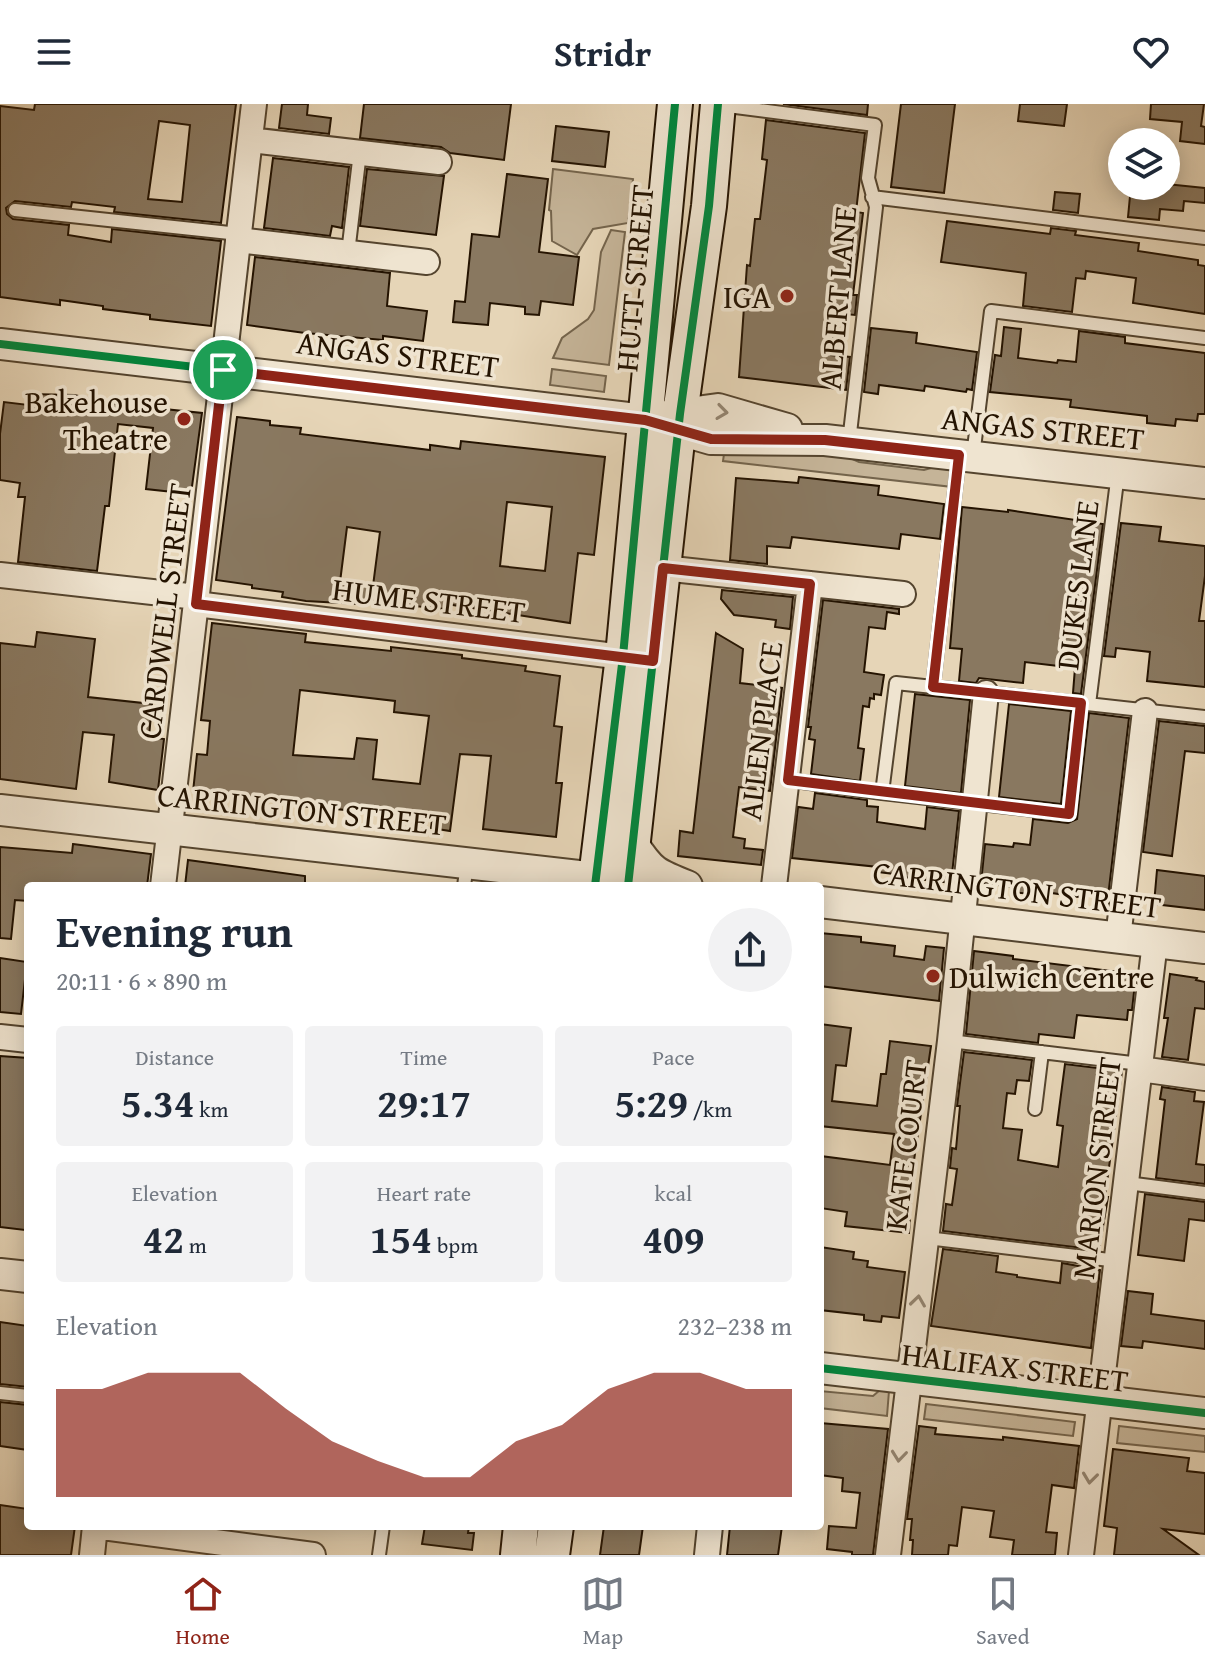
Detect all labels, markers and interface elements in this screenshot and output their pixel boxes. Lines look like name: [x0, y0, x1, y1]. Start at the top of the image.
text: Stridr: [554, 26, 651, 79]
icon: menu: [32, 30, 76, 74]
icon: heart: [1129, 30, 1173, 74]
map controls: [1108, 128, 1180, 200]
button: layers: [1108, 128, 1180, 200]
street label: HUTT STREET: [602, 182, 666, 373]
street label: ALBERT LANE: [806, 204, 868, 392]
place label: IGA: [723, 273, 772, 320]
marker: IGA: [778, 287, 796, 305]
street label: ANGAS STREET: [294, 318, 502, 390]
pin: [189, 336, 257, 404]
icon: arrive: [201, 348, 245, 392]
place label: Bakehouse Theatre: [25, 378, 168, 462]
street label: ANGAS STREET: [939, 394, 1147, 462]
one-way arrow: [715, 403, 729, 420]
marker: Bakehouse Theatre: [175, 410, 193, 428]
street label: CARDWELL STREET: [125, 480, 203, 742]
street label: DUKES LANE: [1043, 498, 1111, 672]
street label: HUME STREET: [330, 565, 528, 635]
street label: ALLEN PLACE: [726, 639, 794, 823]
street label: CARRINGTON STREET: [155, 770, 449, 848]
street label: CARRINGTON STREET: [870, 848, 1164, 930]
text: Evening run: [56, 899, 293, 963]
button: share: [708, 908, 792, 992]
place label: Dulwich Centre: [949, 953, 1155, 1000]
text: 20:11 · 6 × 890 m: [56, 961, 227, 1000]
marker: Dulwich Centre: [924, 967, 942, 985]
text: Distance: [135, 1041, 214, 1073]
text: Time: [401, 1041, 447, 1073]
text: Pace: [652, 1041, 694, 1073]
street label: MARION STREET: [1059, 1054, 1133, 1282]
street label: KATE COURT: [871, 1057, 939, 1233]
text: 5.34: [121, 1073, 194, 1132]
text: 29:17: [377, 1073, 471, 1132]
text: 5:29: [614, 1073, 688, 1132]
text: km: [194, 1093, 228, 1125]
text: /km: [688, 1093, 732, 1125]
text: Elevation: [132, 1177, 218, 1209]
text: Heart rate: [377, 1177, 471, 1209]
text: kcal: [655, 1177, 692, 1209]
text: 42: [143, 1209, 184, 1268]
text: 154: [370, 1209, 432, 1268]
text: 409: [642, 1209, 704, 1268]
text: m: [184, 1229, 207, 1261]
text: bpm: [432, 1229, 478, 1261]
one-way arrow: [909, 1294, 926, 1308]
text: Elevation: [56, 1306, 158, 1345]
text: 232–238 m: [678, 1306, 792, 1345]
street label: HALIFAX STREET: [899, 1330, 1131, 1404]
one-way arrow: [891, 1450, 908, 1463]
one-way arrow: [1082, 1472, 1099, 1485]
tab: Home: [176, 1572, 230, 1652]
tab: Map: [581, 1572, 625, 1652]
tab: Saved: [976, 1572, 1029, 1652]

